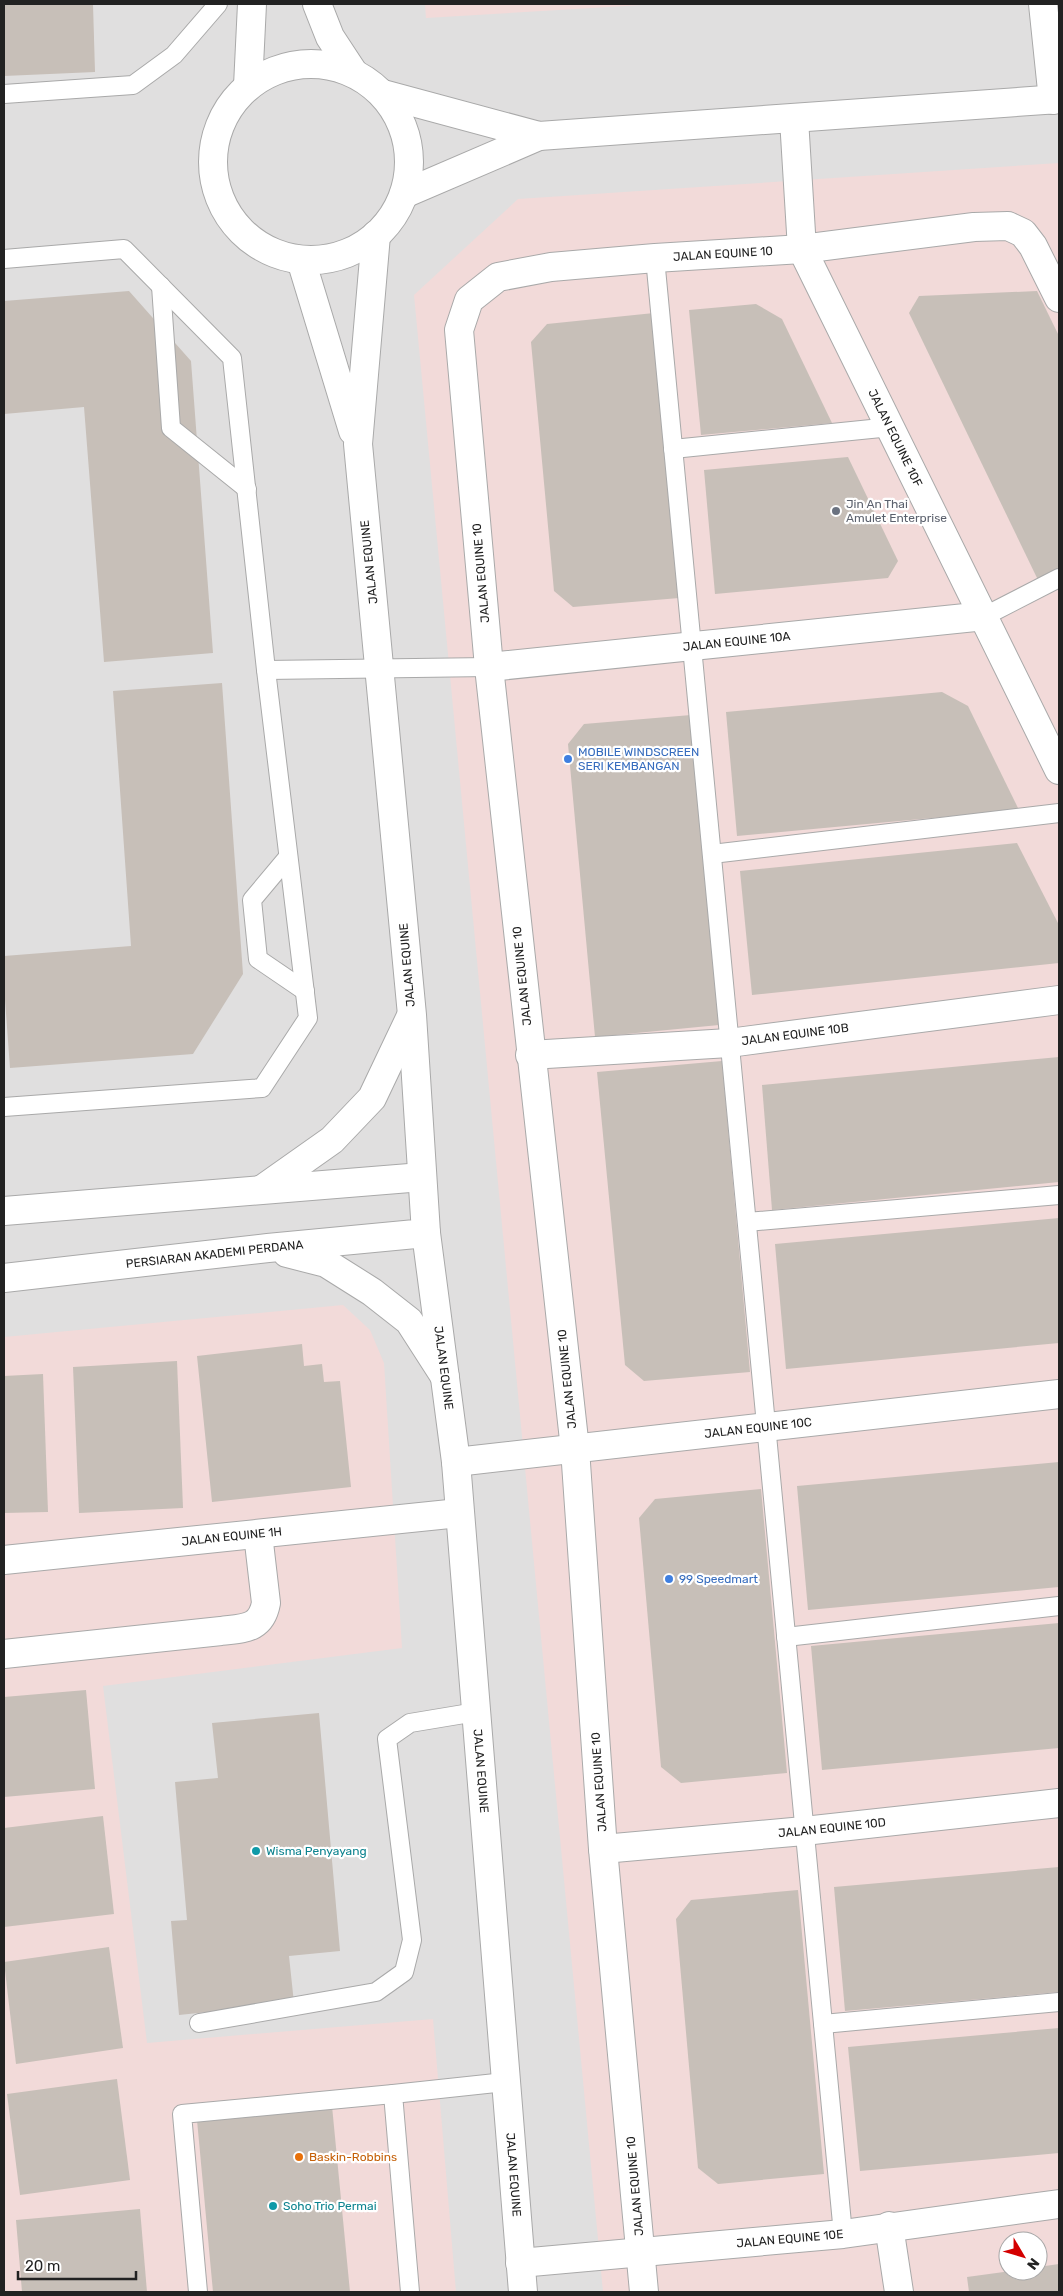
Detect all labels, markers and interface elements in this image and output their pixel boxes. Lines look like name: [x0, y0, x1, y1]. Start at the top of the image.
street label: JALAN EQUINE 10: [673, 244, 773, 264]
street label: JALAN EQUINE 10F: [865, 387, 925, 489]
place label: Jin An Thai Amulet Enterprise: [846, 497, 947, 525]
marker: Jin An Thai Amulet Enterprise: [830, 505, 842, 517]
street label: JALAN EQUINE: [358, 519, 380, 605]
street label: JALAN EQUINE 10: [470, 523, 492, 623]
street label: JALAN EQUINE 10A: [682, 629, 791, 654]
place label: MOBILE WINDSCREEN SERI KEMBANGAN: [578, 745, 699, 773]
marker: MOBILE WINDSCREEN SERI KEMBANGAN: [562, 753, 574, 765]
street label: JALAN EQUINE: [396, 922, 418, 1008]
street label: JALAN EQUINE 10: [510, 926, 534, 1026]
street label: JALAN EQUINE 10B: [741, 1020, 850, 1048]
street label: PERSIARAN AKADEMI PERDANA: [125, 1238, 304, 1271]
street label: JALAN EQUINE: [431, 1325, 456, 1411]
street label: JALAN EQUINE 10: [555, 1329, 579, 1429]
street label: JALAN EQUINE 10C: [704, 1415, 813, 1441]
street label: JALAN EQUINE 1H: [181, 1524, 283, 1549]
place label: 99 Speedmart: [679, 1572, 758, 1586]
marker: 99 Speedmart: [663, 1573, 675, 1585]
street label: JALAN EQUINE: [471, 1728, 491, 1814]
street label: JALAN EQUINE 10: [589, 1732, 609, 1832]
street label: JALAN EQUINE 10D: [778, 1815, 887, 1840]
place label: Wisma Penyayang: [266, 1844, 367, 1858]
marker: Wisma Penyayang: [250, 1845, 262, 1857]
street label: JALAN EQUINE: [503, 2132, 524, 2217]
street label: JALAN EQUINE 10: [624, 2136, 646, 2236]
place label: Baskin-Robbins: [309, 2150, 397, 2164]
marker: Baskin-Robbins: [293, 2151, 305, 2163]
place label: Soho Trio Permai: [283, 2199, 377, 2213]
marker: Soho Trio Permai: [267, 2200, 279, 2212]
street label: JALAN EQUINE 10E: [736, 2227, 844, 2251]
north arrow: [998, 2231, 1048, 2281]
scale bar: [18, 2248, 135, 2280]
text: N: [1023, 2254, 1043, 2273]
text: 20 m: [25, 2257, 60, 2275]

